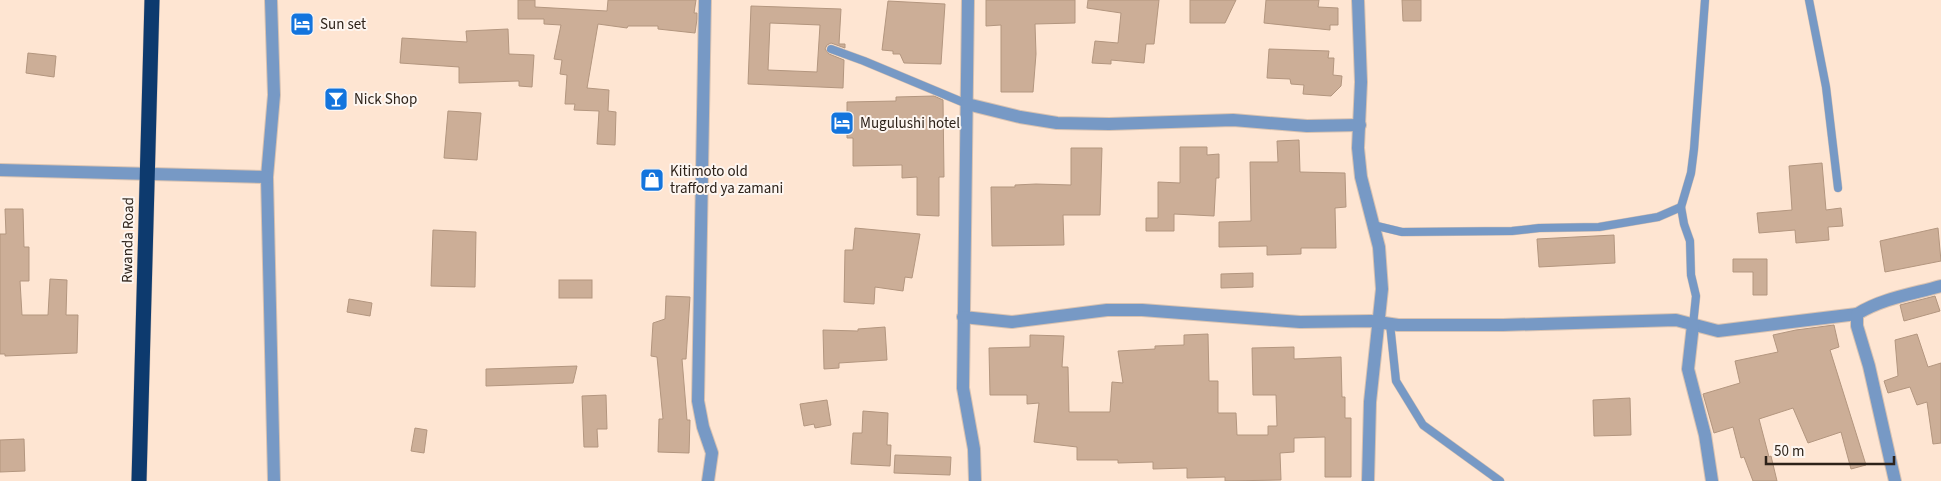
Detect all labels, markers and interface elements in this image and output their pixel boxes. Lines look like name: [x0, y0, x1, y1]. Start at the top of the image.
hotel icon: Sun set: [289, 11, 315, 37]
place label: Sun set: [320, 14, 366, 35]
bar icon: Nick Shop: [323, 86, 349, 112]
place label: Nick Shop: [354, 89, 417, 110]
hotel icon: Mugulushi hotel: [829, 110, 855, 136]
place label: Mugulushi hotel: [860, 113, 960, 134]
place label: Kitimoto old trafford ya zamani: [670, 161, 783, 199]
shop icon: Kitimoto old trafford ya zamani: [639, 167, 665, 193]
street label: Rwanda Road: [117, 197, 139, 283]
scale bar: [1766, 434, 1894, 466]
text: 50 m: [1774, 441, 1804, 462]

